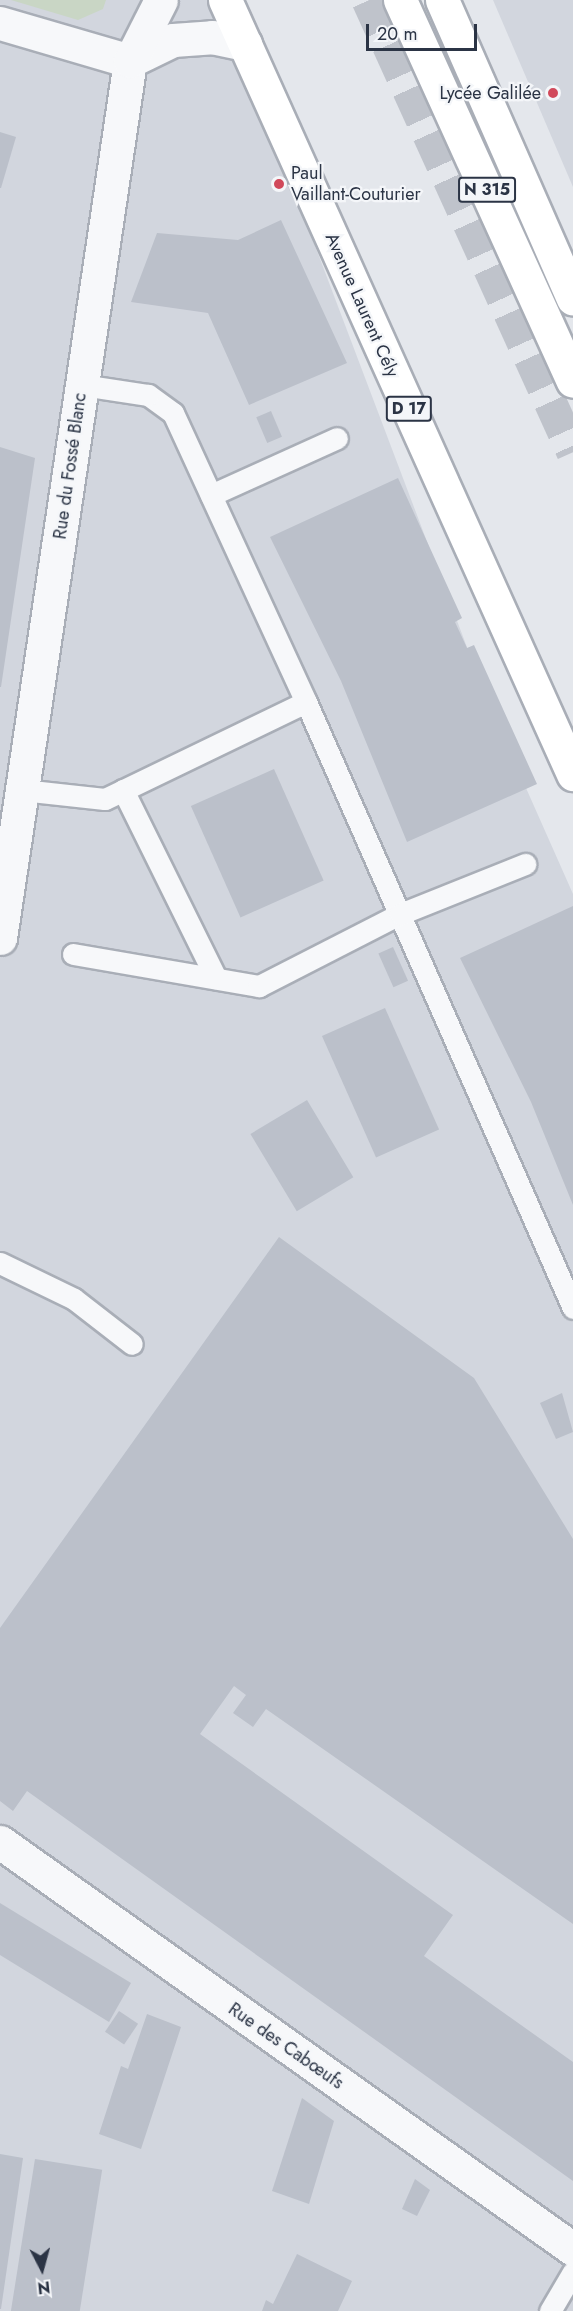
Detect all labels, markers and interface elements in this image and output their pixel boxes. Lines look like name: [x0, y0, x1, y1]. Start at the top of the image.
scale bar: [369, 12, 480, 50]
text: 20 m: [377, 21, 417, 47]
place label: Lycée Galilée: [439, 82, 541, 104]
marker: Lycée Galilée: [546, 86, 560, 100]
place label: Paul Vaillant-Couturier: [291, 163, 421, 206]
marker: Paul Vaillant-Couturier: [272, 177, 286, 191]
road number: N 315: [457, 177, 517, 203]
street label: Avenue Laurent Cély: [320, 229, 404, 381]
street label: Rue du Fossé Blanc: [49, 391, 91, 541]
road number: D 17: [385, 396, 433, 422]
street label: Rue des Cabœufs: [224, 1998, 348, 2094]
north arrow: [12, 2239, 72, 2299]
text: N: [36, 2275, 51, 2300]

